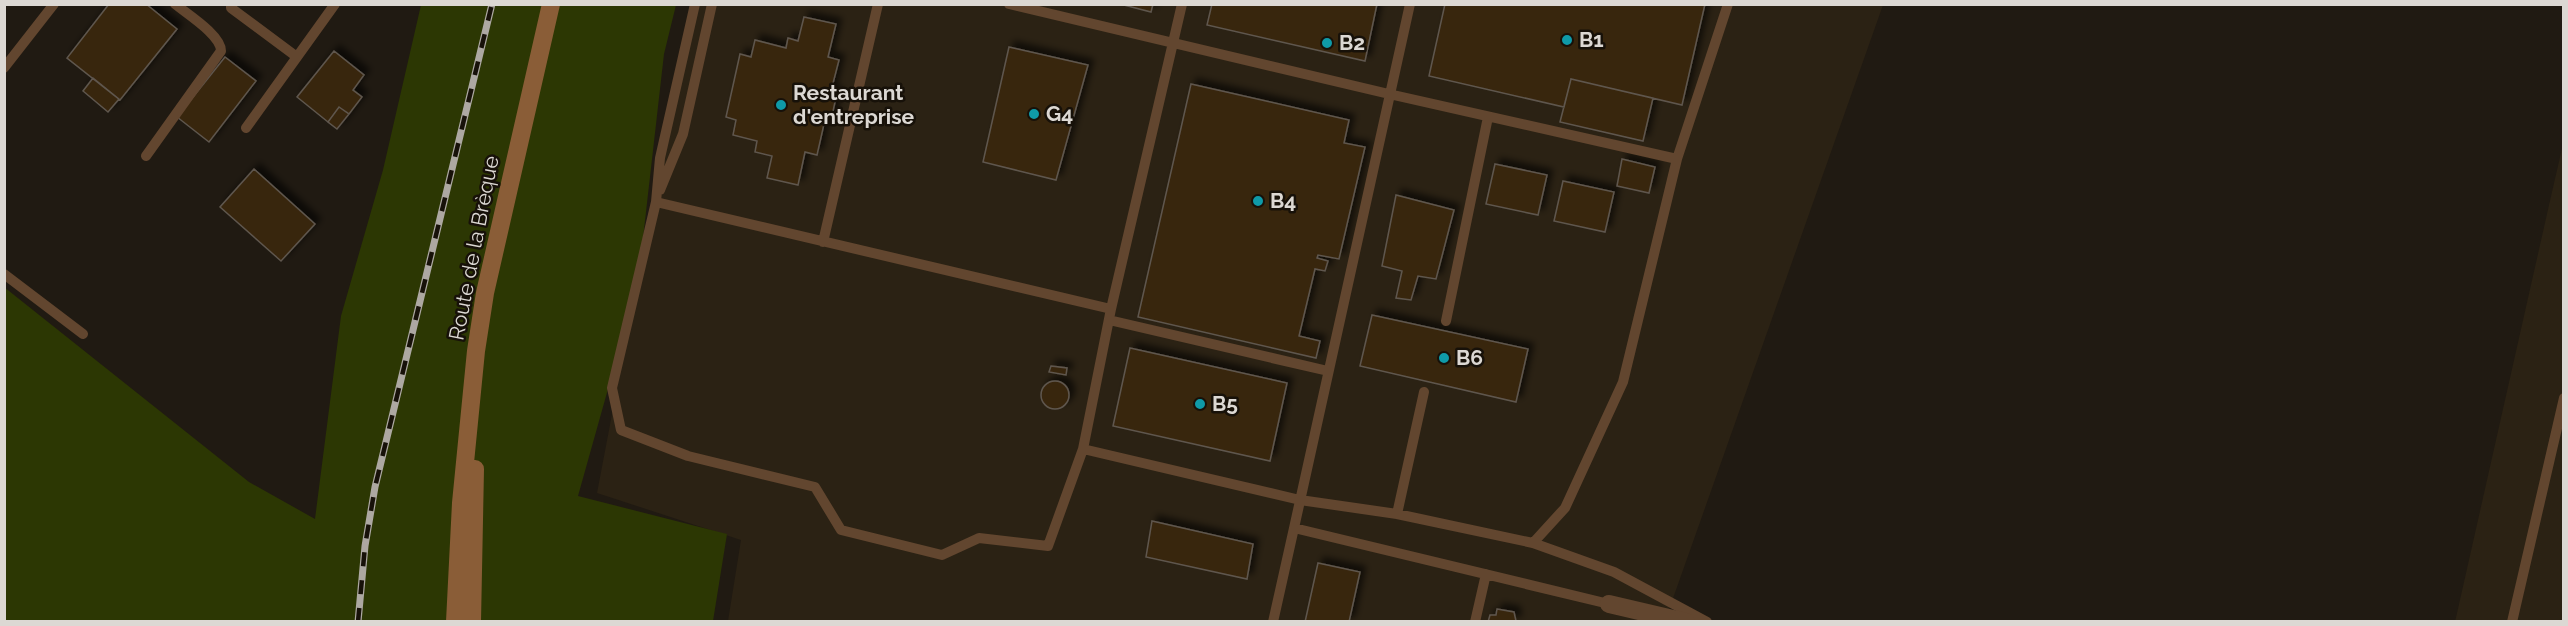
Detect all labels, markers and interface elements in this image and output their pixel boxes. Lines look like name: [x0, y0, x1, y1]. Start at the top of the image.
place label: B1: [1579, 27, 1604, 52]
place label: B2: [1339, 30, 1365, 55]
marker: B1: [1560, 33, 1574, 47]
marker: B2: [1320, 36, 1334, 50]
place label: Restaurant d'entreprise: [793, 80, 915, 129]
marker: Restaurant d'entreprise: [774, 98, 788, 112]
place label: G4: [1046, 101, 1073, 126]
marker: G4: [1027, 107, 1041, 121]
street label: Route de la Brèque: [443, 154, 504, 342]
place label: B4: [1270, 188, 1296, 213]
marker: B4: [1251, 194, 1265, 208]
place label: B6: [1456, 345, 1483, 370]
marker: B6: [1437, 351, 1451, 365]
place label: B5: [1212, 391, 1238, 416]
marker: B5: [1193, 397, 1207, 411]

